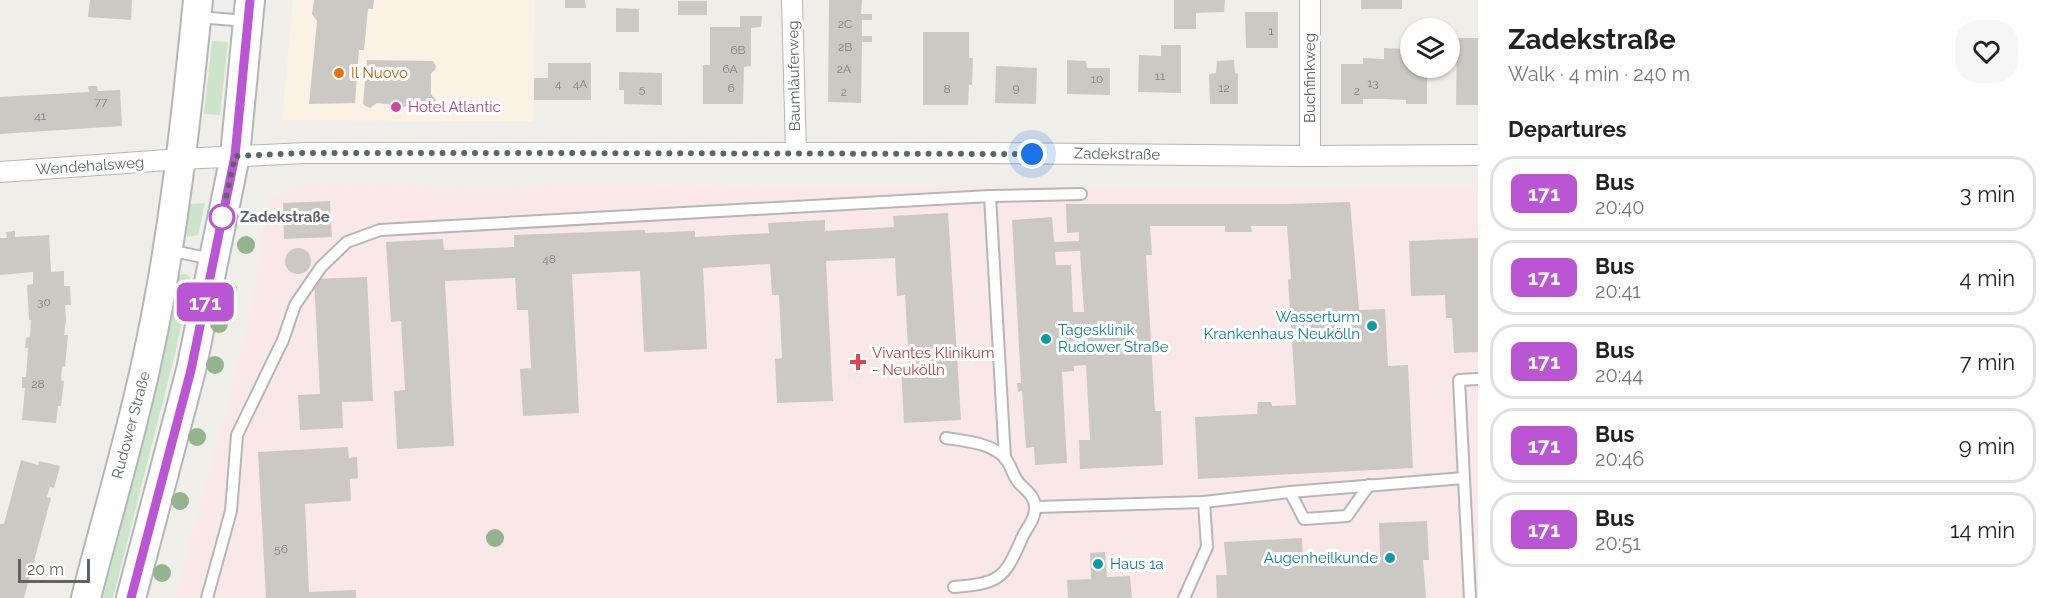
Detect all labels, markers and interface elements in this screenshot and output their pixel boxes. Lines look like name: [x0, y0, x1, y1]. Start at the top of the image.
house number: 2C: [838, 17, 852, 31]
map controls: [1400, 18, 1460, 78]
button: layers: [1400, 18, 1460, 78]
street label: Baumläuferweg: [784, 20, 804, 132]
button: heart: [1955, 20, 2018, 83]
text: Zadekstraße: [1508, 23, 1676, 56]
house number: 1: [1268, 24, 1274, 38]
street label: Buchfinkweg: [1301, 33, 1319, 123]
house number: 2B: [838, 40, 852, 54]
house number: 6B: [730, 43, 746, 57]
house number: 6A: [722, 62, 738, 76]
house number: 2A: [837, 62, 851, 76]
text: Walk · 4 min · 240 m: [1508, 62, 1690, 86]
place label: Il Nuovo: [351, 64, 408, 82]
marker: Il Nuovo: [332, 66, 346, 80]
house number: 11: [1155, 69, 1165, 83]
house number: 10: [1091, 72, 1103, 86]
house number: 13: [1367, 76, 1379, 90]
house number: 4: [555, 77, 562, 91]
house number: 4A: [573, 77, 587, 91]
house number: 6: [727, 81, 735, 95]
house number: 9: [1012, 81, 1020, 95]
house number: 12: [1218, 81, 1230, 95]
house number: 5: [639, 82, 646, 96]
house number: 8: [943, 82, 951, 96]
house number: 2: [1354, 84, 1360, 98]
house number: 2: [841, 85, 847, 99]
house number: 77: [95, 95, 108, 109]
place label: Hotel Atlantic: [408, 98, 501, 116]
marker: Hotel Atlantic: [389, 100, 403, 114]
house number: 41: [34, 109, 46, 123]
text: Departures: [1508, 116, 1626, 142]
your location: [1017, 139, 1047, 169]
street label: Zadekstraße: [1074, 144, 1161, 164]
street label: Wendehalsweg: [35, 153, 145, 179]
text: Bus: [1595, 169, 1634, 195]
text: 171: [1528, 181, 1560, 206]
text: 3 min: [1960, 181, 2015, 207]
text: 20:40: [1595, 195, 1645, 219]
marker: Zadekstraße: [209, 204, 235, 230]
place label: Zadekstraße: [240, 208, 330, 226]
house number: 48: [542, 252, 556, 266]
text: Bus: [1595, 253, 1634, 279]
text: 171: [1528, 265, 1560, 290]
text: 4 min: [1960, 265, 2015, 291]
text: 20:41: [1595, 279, 1641, 303]
line badge: 171: [170, 282, 240, 322]
text: 171: [189, 290, 221, 315]
house number: 30: [37, 295, 51, 309]
place label: Wasserturm Krankenhaus Neukölln: [1204, 308, 1360, 343]
marker: Wasserturm Krankenhaus Neukölln: [1365, 319, 1379, 333]
place label: Tagesklinik Rudower Straße: [1058, 321, 1169, 356]
marker: Tagesklinik Rudower Straße: [1039, 332, 1053, 346]
text: Bus: [1595, 337, 1634, 363]
place label: Vivantes Klinikum - Neukölln: [872, 344, 995, 379]
text: 171: [1528, 349, 1560, 374]
text: 7 min: [1960, 349, 2015, 375]
marker: Vivantes Klinikum - Neukölln: [849, 353, 867, 371]
text: 20:44: [1595, 363, 1643, 387]
street label: Rudower Straße: [108, 369, 154, 481]
house number: 28: [31, 377, 45, 391]
text: Bus: [1595, 421, 1634, 447]
text: 171: [1528, 433, 1560, 458]
text: 9 min: [1959, 433, 2015, 459]
text: 20:46: [1595, 447, 1644, 471]
text: Bus: [1595, 505, 1634, 531]
text: 171: [1528, 517, 1560, 542]
text: 14 min: [1950, 517, 2015, 543]
text: 20:51: [1595, 531, 1641, 555]
house number: 56: [274, 542, 288, 556]
place label: Augenheilkunde: [1264, 549, 1378, 567]
marker: Augenheilkunde: [1383, 551, 1397, 565]
place label: Haus 1a: [1110, 555, 1164, 573]
scale bar: [18, 556, 90, 584]
marker: Haus 1a: [1091, 557, 1105, 571]
text: 20 m: [27, 560, 64, 579]

